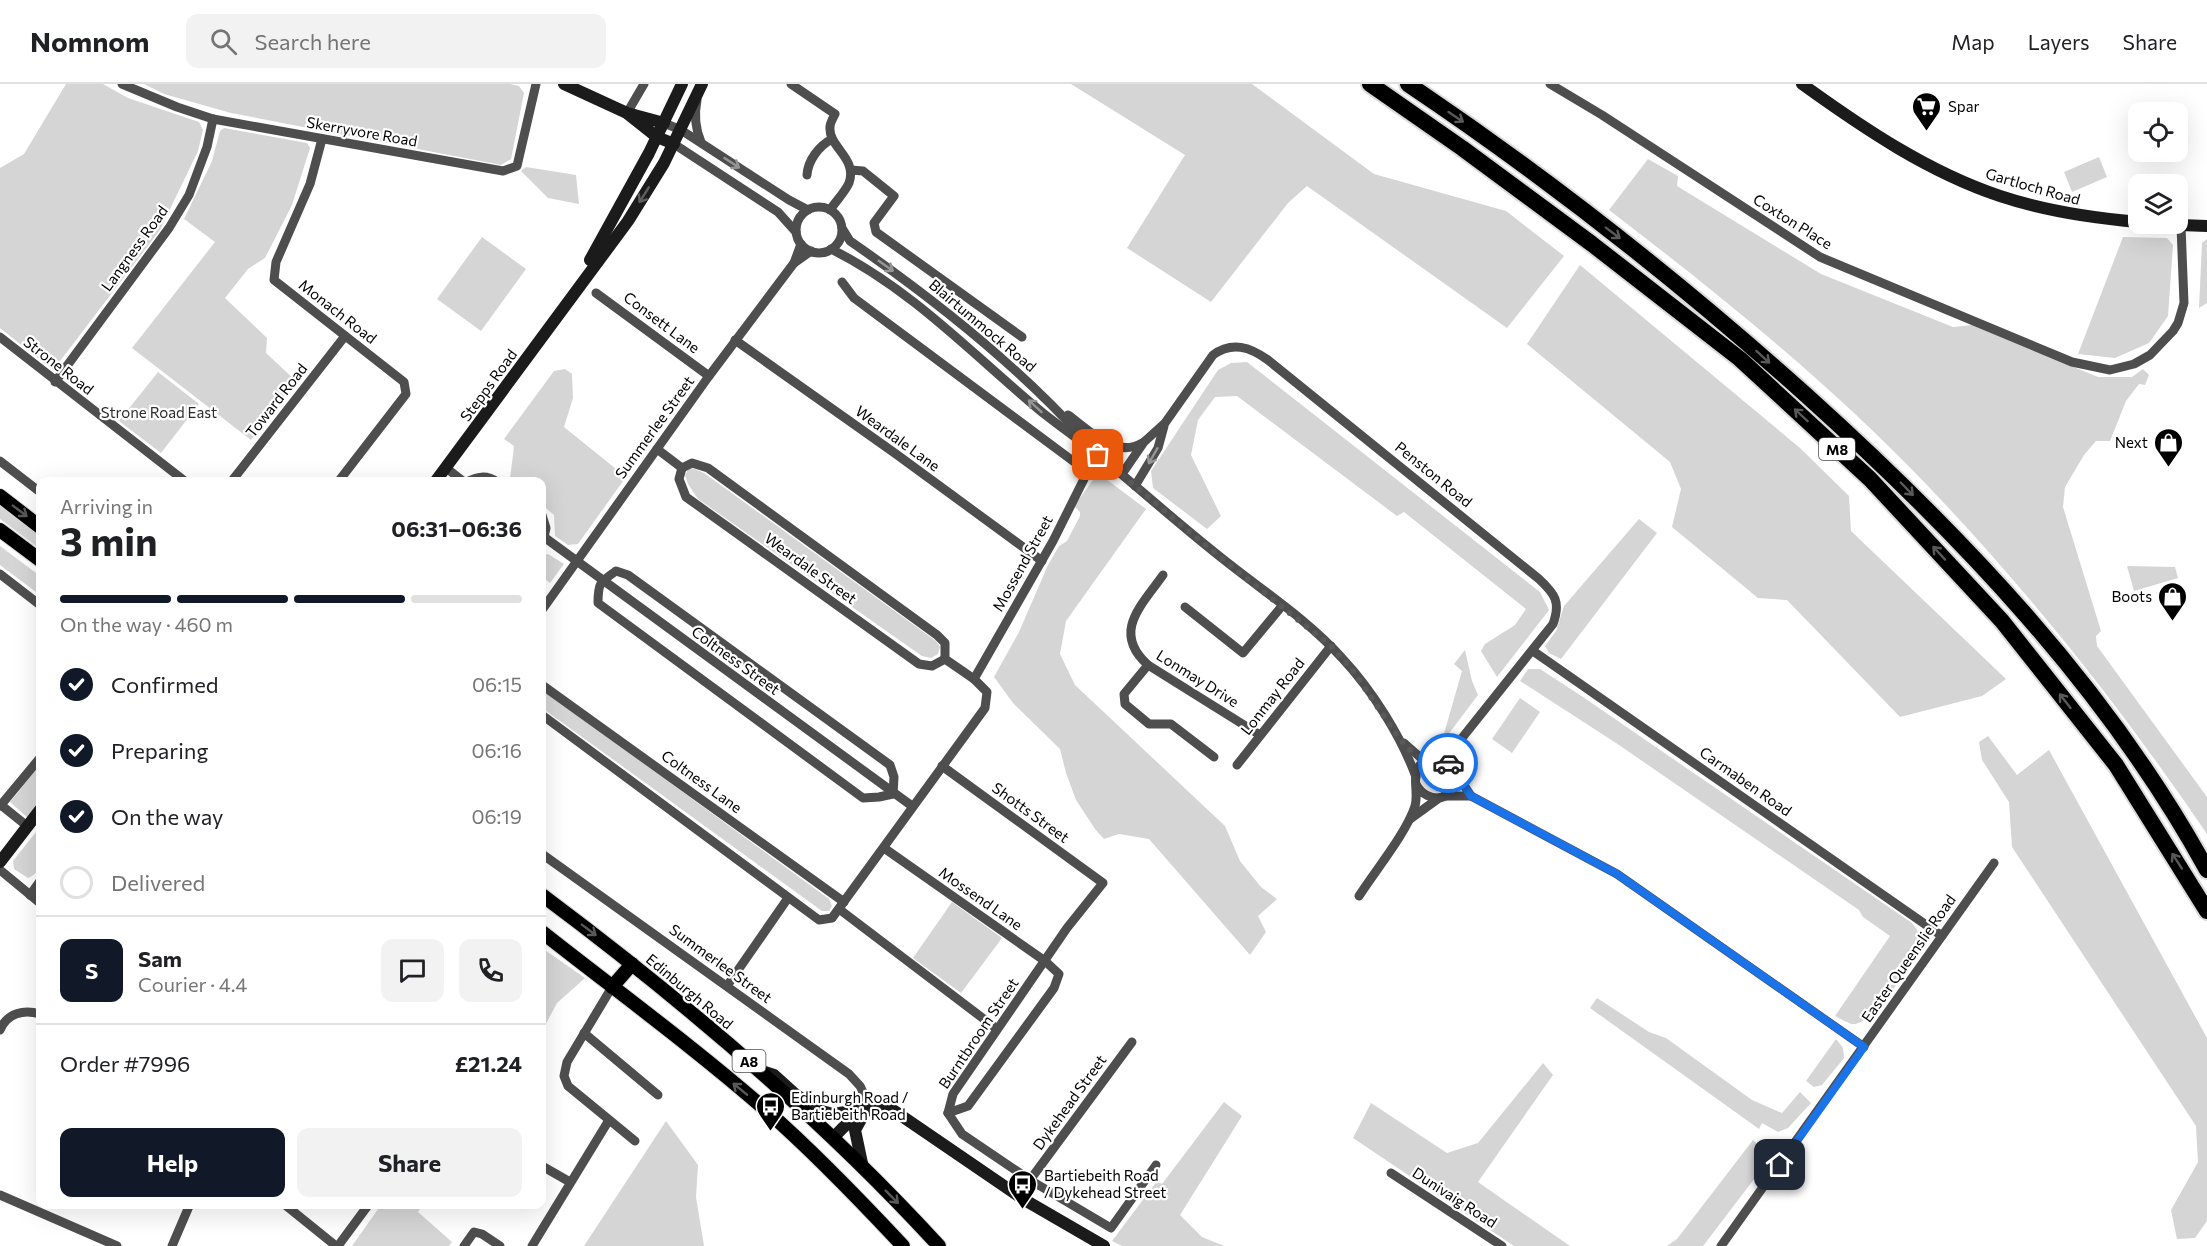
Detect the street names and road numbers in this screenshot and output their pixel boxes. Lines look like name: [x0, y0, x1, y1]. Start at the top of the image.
street label: Skerryvore Road: [305, 112, 419, 150]
street label: Gartloch Road: [1984, 164, 2082, 208]
street label: Coxton Place: [1750, 190, 1836, 252]
street label: Langness Road: [97, 202, 171, 294]
street label: Monach Road: [296, 275, 380, 347]
street label: Blairtummock Road: [926, 275, 1040, 375]
street label: Consett Lane: [620, 288, 704, 356]
street label: Strone Road: [20, 332, 98, 398]
street label: Stepps Road: [456, 345, 520, 425]
street label: Toward Road: [241, 359, 311, 441]
street label: Summerlee Street: [611, 372, 697, 482]
street label: Weardale Lane: [852, 401, 944, 475]
street label: Penston Road: [1392, 437, 1476, 511]
road number: M8: [1819, 438, 1855, 460]
street label: Mossend Street: [988, 512, 1056, 614]
street label: Weardale Street: [762, 529, 860, 607]
street label: Coltness Street: [688, 622, 784, 698]
street label: Lonmay Drive: [1153, 646, 1243, 711]
street label: Lonmay Road: [1236, 654, 1308, 738]
street label: Carmaben Road: [1696, 743, 1796, 819]
street label: Coltness Lane: [658, 746, 746, 816]
street label: Shotts Street: [989, 778, 1073, 846]
street label: Mossend Lane: [936, 863, 1026, 933]
street label: Easter Queenslie Road: [1857, 891, 1959, 1025]
street label: Summerlee Street: [666, 920, 776, 1006]
street label: Edinburgh Road: [643, 949, 737, 1033]
street label: Burntbroom Street: [934, 974, 1022, 1092]
road number: A8: [732, 1050, 766, 1072]
street label: Dykehead Street: [1029, 1051, 1109, 1153]
street label: Dunivaig Road: [1409, 1163, 1501, 1231]

